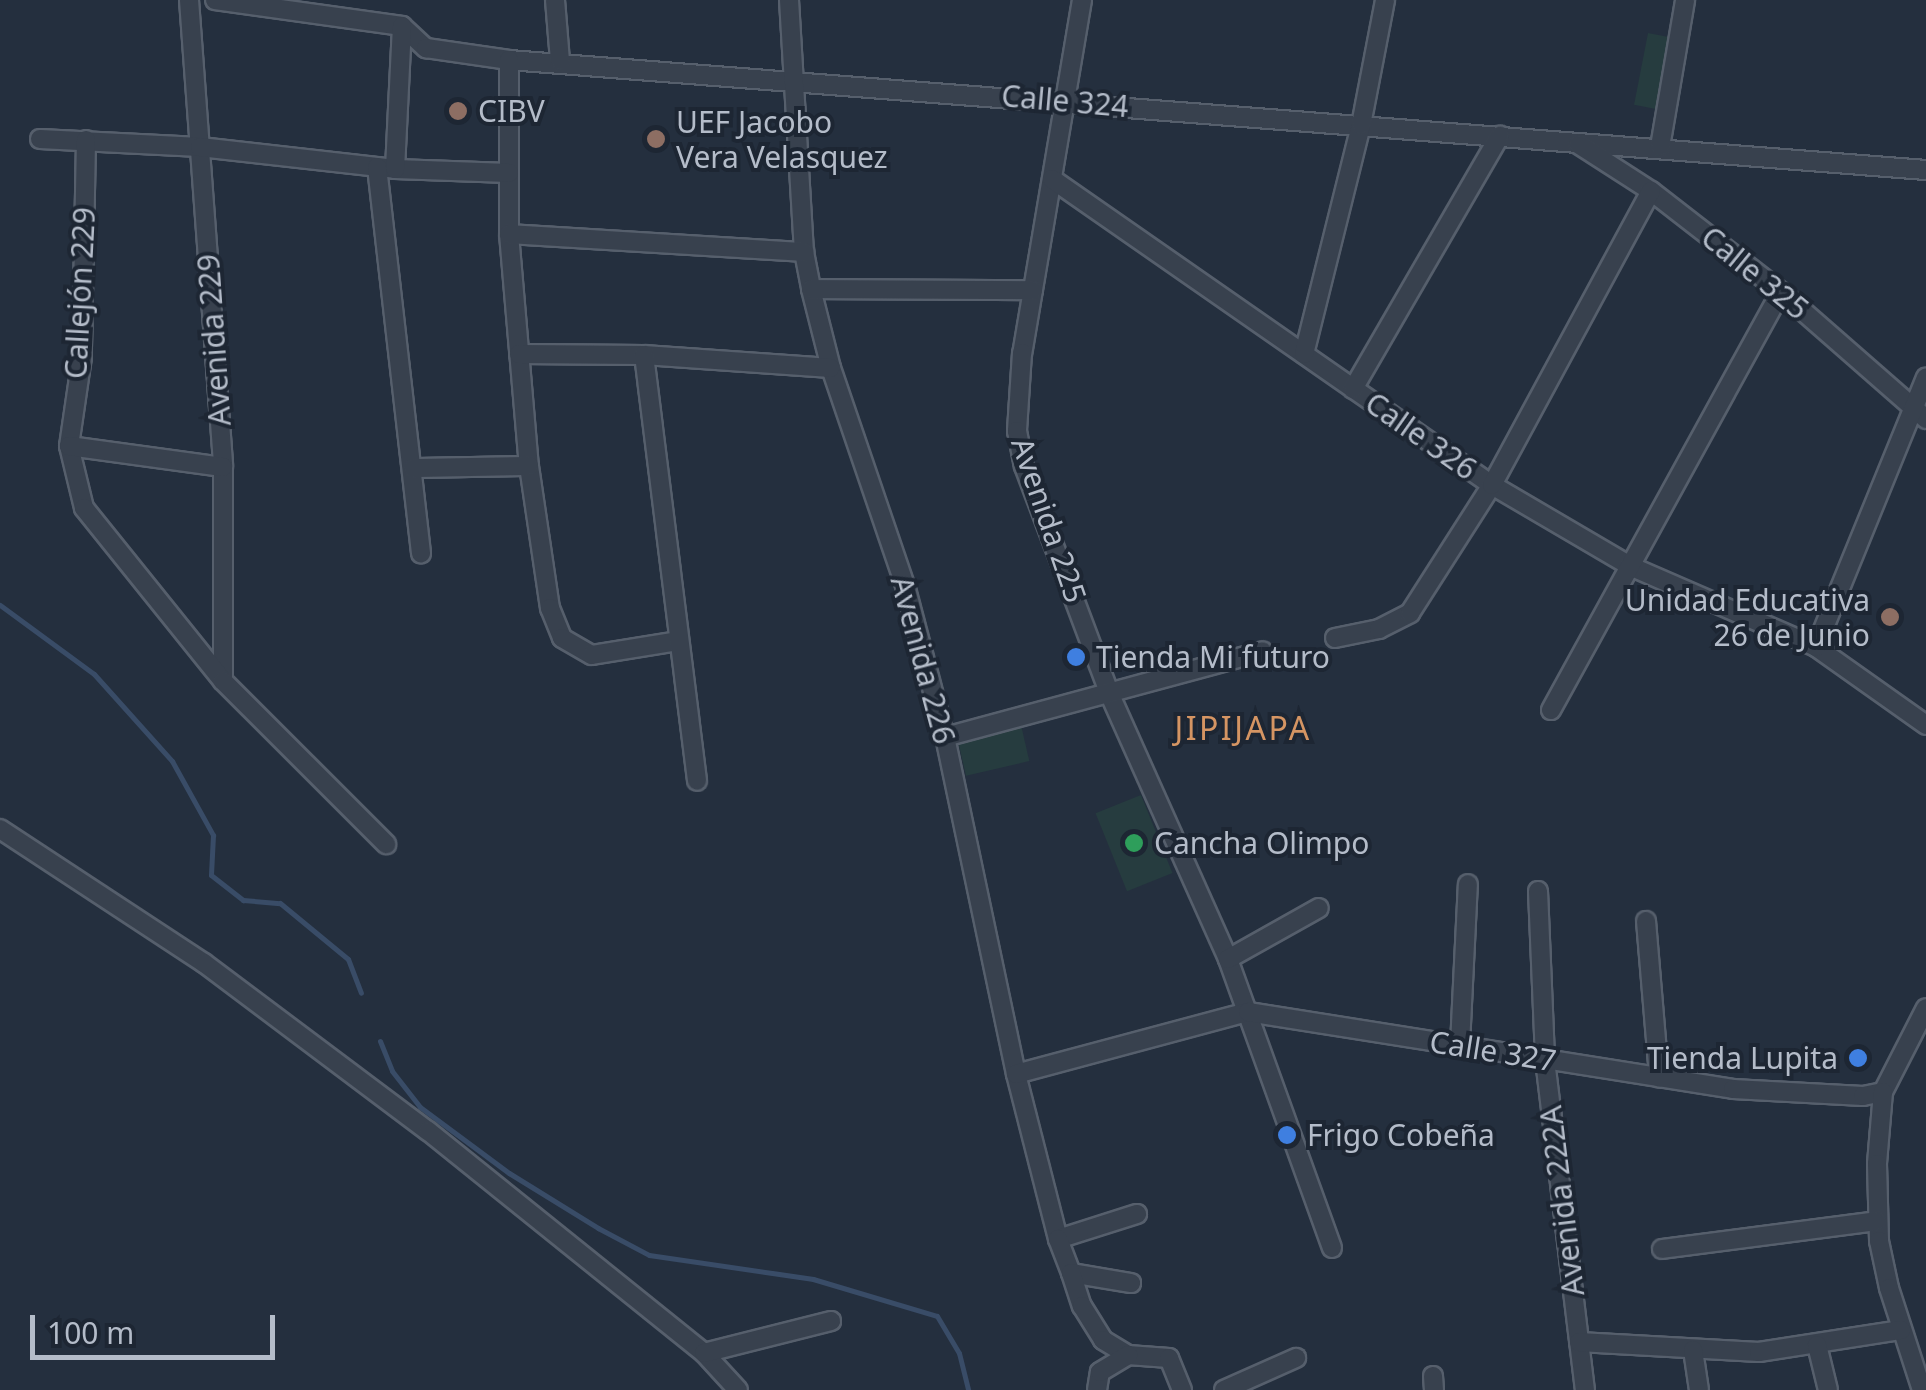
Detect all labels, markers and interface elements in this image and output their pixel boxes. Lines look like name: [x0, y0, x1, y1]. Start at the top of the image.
street label: Calle 324: [1000, 78, 1130, 124]
place label: CIBV: [478, 93, 545, 129]
marker: CIBV: [447, 100, 469, 122]
place label: UEF Jacobo Vera Velasquez: [676, 104, 888, 174]
marker: UEF Jacobo Vera Velasquez: [645, 128, 667, 150]
street label: Callejón 229: [58, 206, 102, 380]
street label: Calle 325: [1694, 219, 1816, 327]
street label: Avenida 229: [190, 253, 238, 427]
street label: Calle 326: [1358, 385, 1484, 487]
street label: Avenida 225: [1004, 433, 1094, 607]
street label: Avenida 226: [883, 572, 963, 748]
place label: Unidad Educativa 26 de Junio: [1625, 582, 1870, 652]
marker: Unidad Educativa 26 de Junio: [1879, 606, 1901, 628]
place label: Tienda Mi futuro: [1096, 639, 1330, 675]
marker: Tienda Mi futuro: [1065, 646, 1087, 668]
district label: JIPIJAPA: [1174, 709, 1312, 747]
place label: Cancha Olimpo: [1154, 825, 1369, 861]
marker: Cancha Olimpo: [1123, 832, 1145, 854]
street label: Calle 327: [1427, 1023, 1559, 1079]
place label: Tienda Lupita: [1647, 1040, 1838, 1076]
marker: Tienda Lupita: [1847, 1047, 1869, 1069]
street label: Avenida 222A: [1532, 1104, 1592, 1298]
place label: Frigo Cobeña: [1307, 1117, 1495, 1153]
marker: Frigo Cobeña: [1276, 1124, 1298, 1146]
scale bar: [35, 1295, 280, 1357]
text: 100 m: [47, 1312, 134, 1353]

